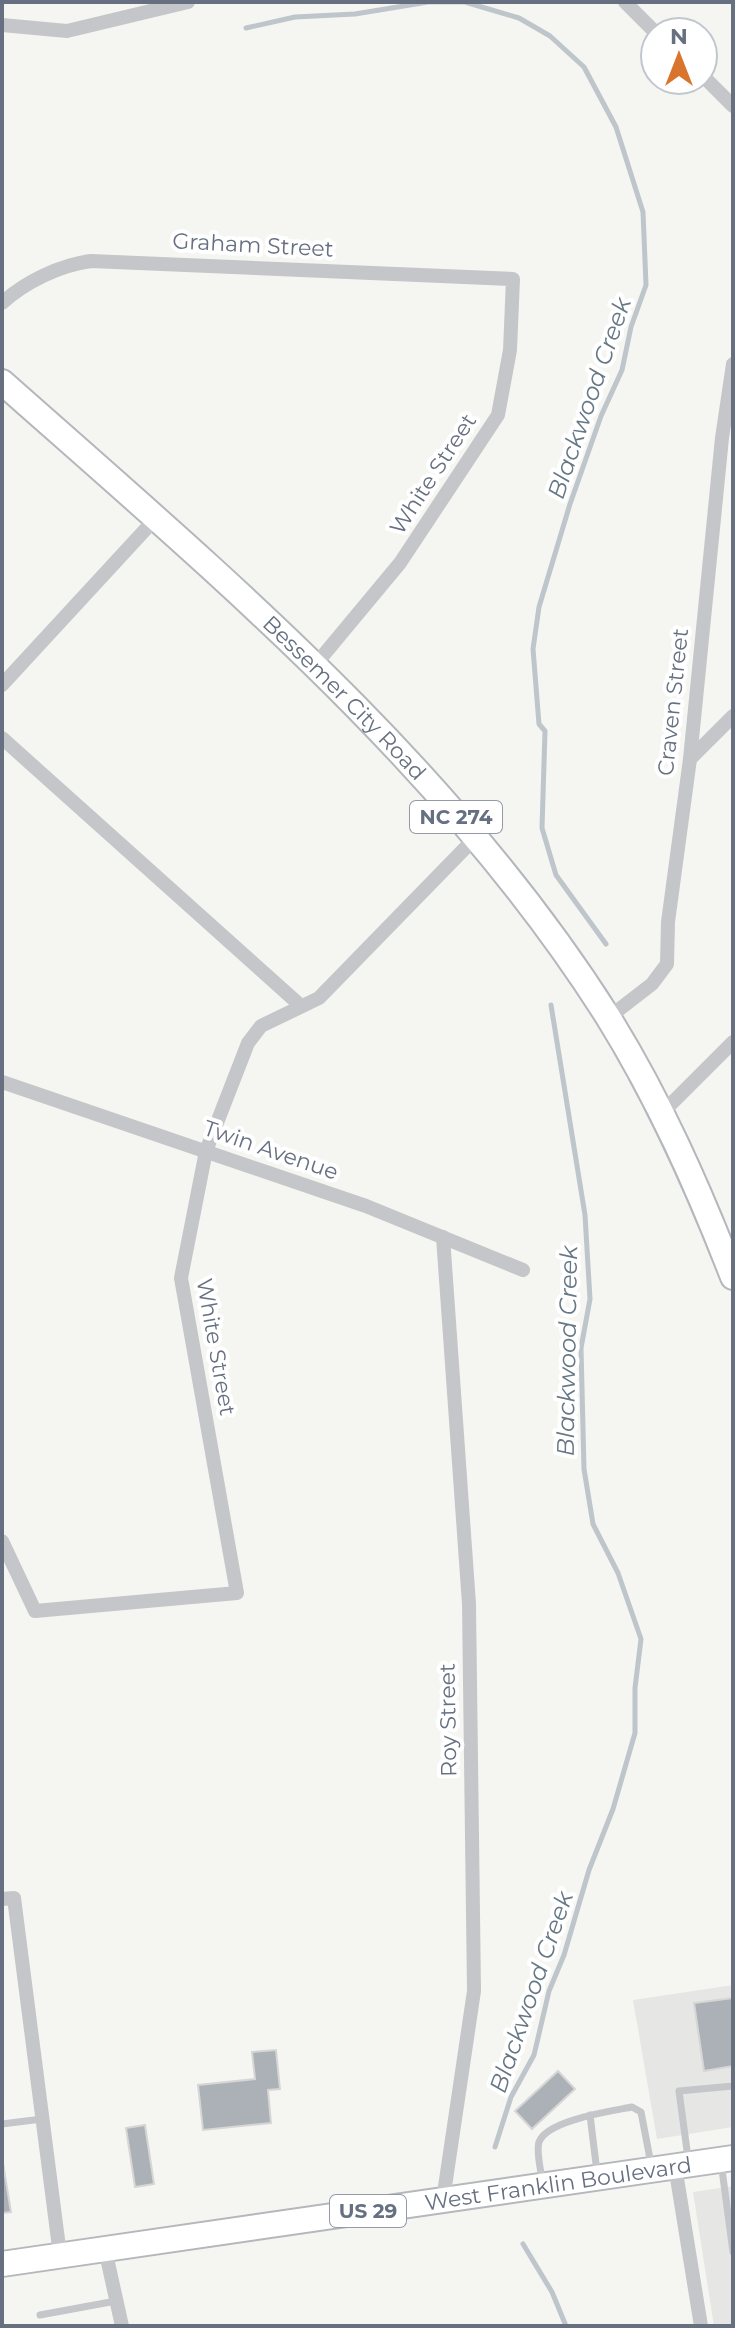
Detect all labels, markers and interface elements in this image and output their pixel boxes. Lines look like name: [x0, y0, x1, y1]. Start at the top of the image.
north arrow: [639, 16, 719, 96]
text: N: [670, 23, 688, 50]
street label: Graham Street: [172, 227, 334, 263]
water label: Blackwood Creek: [541, 292, 638, 502]
street label: White Street: [384, 408, 482, 540]
street label: Bessemer City Road: [257, 610, 432, 785]
street label: Craven Street: [652, 627, 694, 777]
road number: NC 274: [410, 801, 502, 833]
street label: Twin Avenue: [200, 1114, 342, 1186]
water label: Blackwood Creek: [551, 1244, 583, 1457]
street label: White Street: [191, 1276, 241, 1418]
street label: Roy Street: [434, 1663, 462, 1777]
water label: Blackwood Creek: [483, 1886, 580, 2096]
street label: West Franklin Boulevard: [423, 2151, 693, 2216]
road number: US 29: [330, 2195, 406, 2227]

